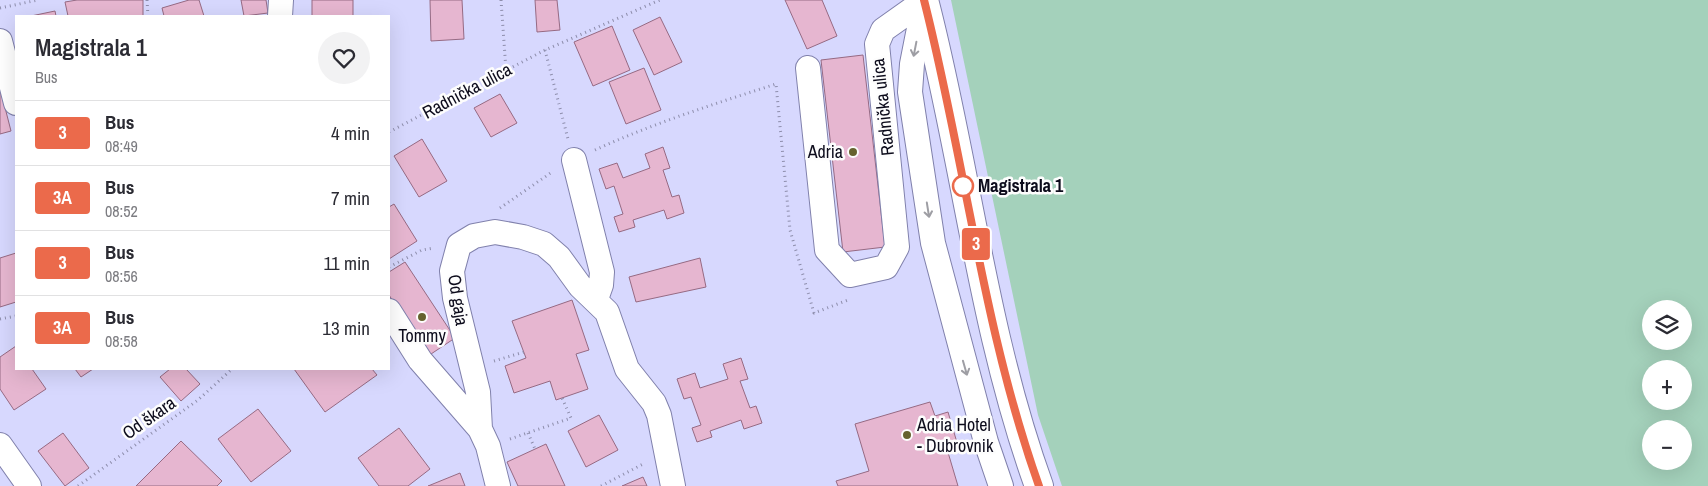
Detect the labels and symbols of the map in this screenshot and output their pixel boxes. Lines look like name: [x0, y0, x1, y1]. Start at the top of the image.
one-way arrow: [910, 40, 919, 56]
street label: Radnička ulica: [418, 57, 516, 125]
street label: Radnička ulica: [865, 57, 900, 157]
place label: Adria: [807, 139, 843, 164]
marker: Adria: [847, 146, 859, 158]
place label: Magistrala 1: [978, 173, 1064, 198]
marker: Magistrala 1: [952, 175, 974, 197]
one-way arrow: [923, 201, 933, 217]
line badge: 3: [960, 228, 992, 260]
street label: Od gaja: [442, 272, 475, 327]
marker: Tommy: [416, 311, 428, 323]
place label: Tommy: [398, 323, 446, 348]
one-way arrow: [961, 359, 971, 375]
street label: Od škara: [117, 390, 180, 445]
place label: Adria Hotel - Dubrovnik: [916, 412, 994, 458]
marker: Adria Hotel - Dubrovnik: [901, 429, 913, 441]

